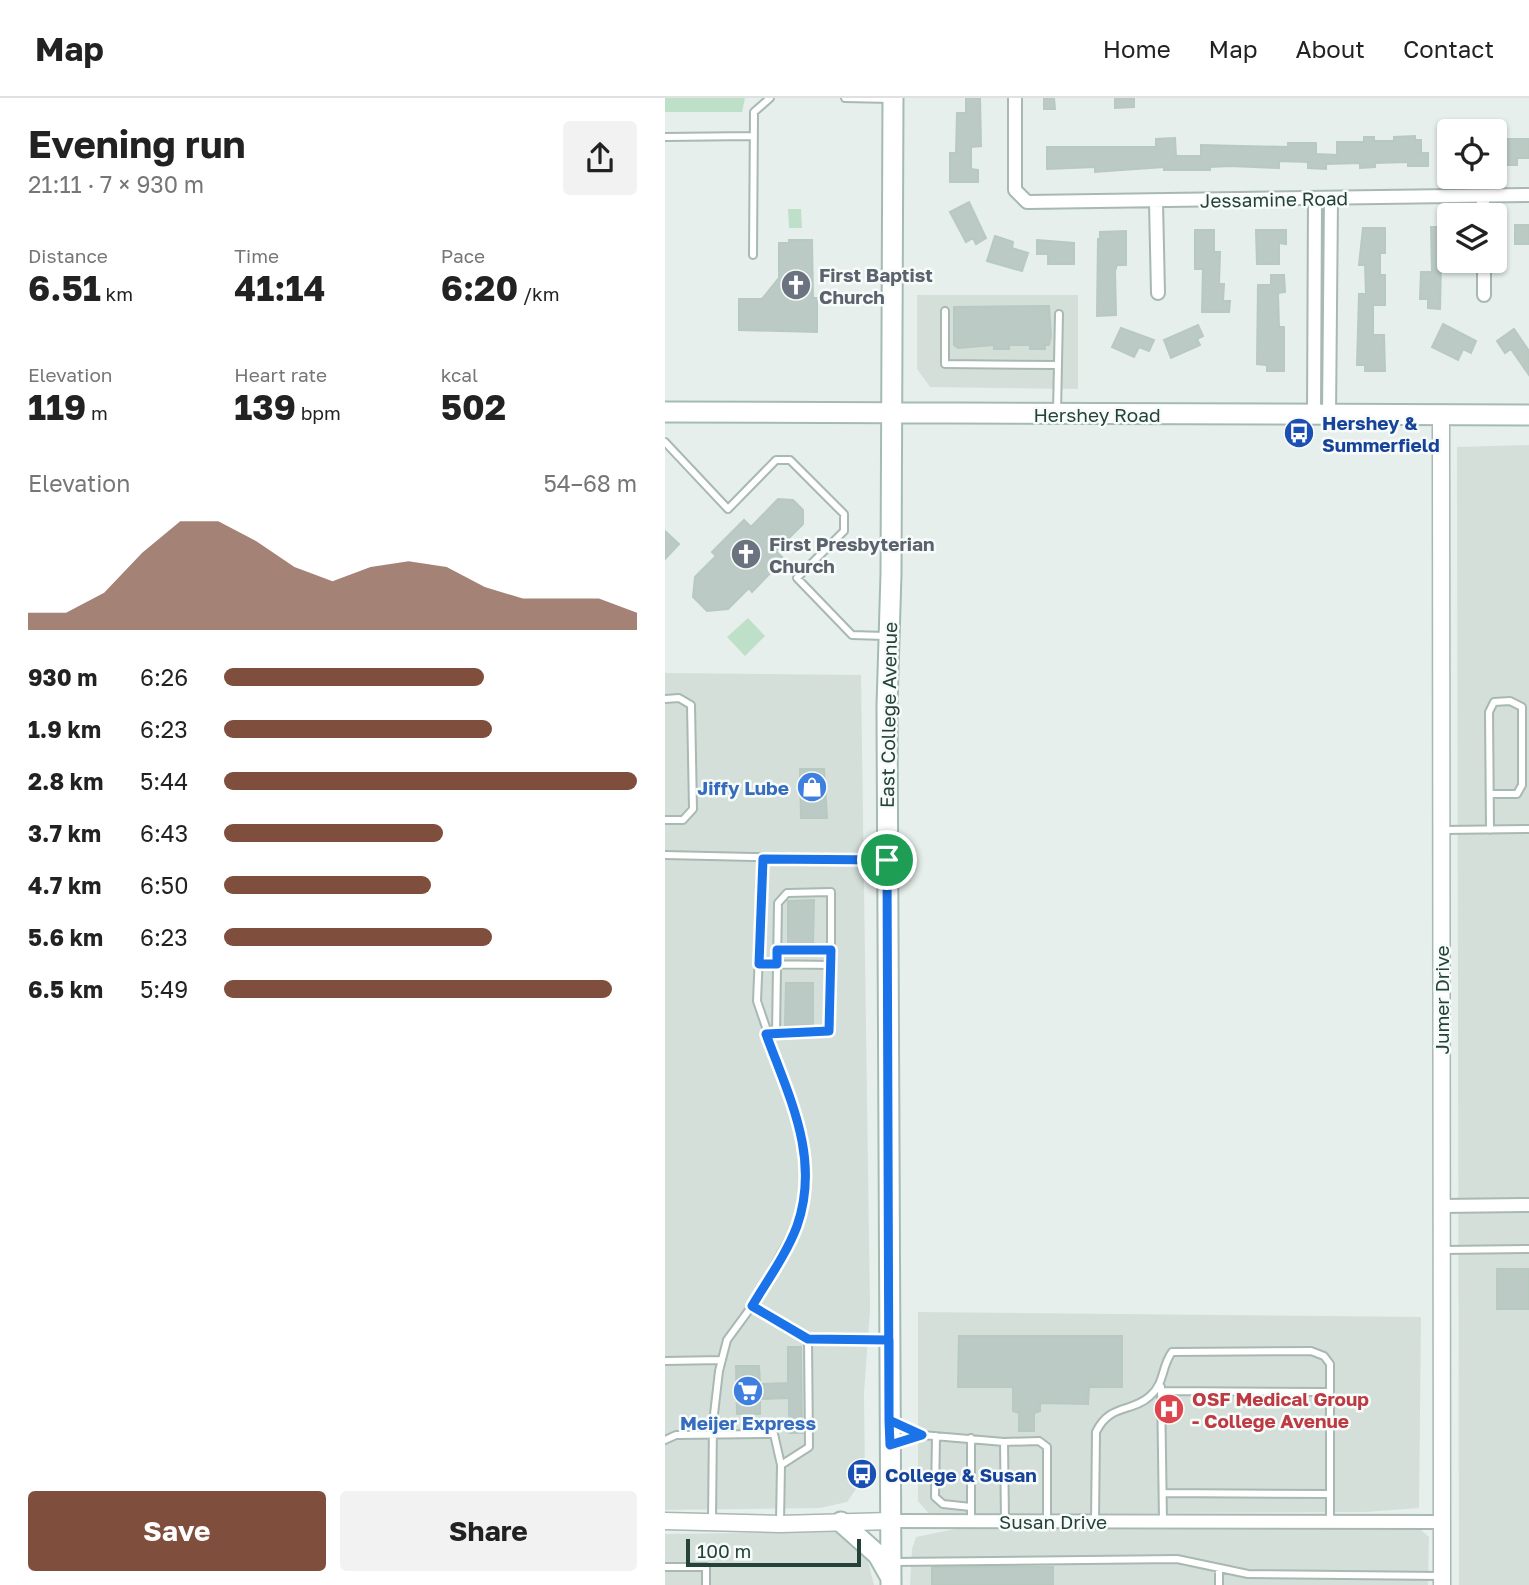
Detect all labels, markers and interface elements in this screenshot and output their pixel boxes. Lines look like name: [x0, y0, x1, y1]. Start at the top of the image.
text: Map: [35, 29, 104, 68]
text: Home: [1103, 34, 1171, 63]
text: Map: [1209, 34, 1258, 63]
text: About: [1296, 34, 1365, 63]
text: Contact: [1403, 34, 1494, 63]
map controls: [1437, 119, 1507, 273]
button: locate: [1437, 119, 1507, 189]
text: Evening run: [28, 121, 246, 166]
button: share: [563, 121, 637, 195]
text: 21:11 · 7 × 930 m: [28, 170, 204, 198]
street label: Jessamine Road: [1200, 186, 1348, 212]
button: layers: [1437, 203, 1507, 273]
text: Distance: [28, 244, 108, 267]
text: Time: [234, 244, 279, 267]
text: Pace: [441, 244, 485, 267]
place label: First Baptist Church: [819, 263, 933, 308]
text: 6.51: [28, 267, 101, 309]
text: 41:14: [234, 267, 325, 309]
text: 6:20: [441, 267, 518, 309]
church icon: First Baptist Church: [779, 268, 813, 302]
text: km: [101, 282, 133, 305]
text: /km: [518, 282, 560, 305]
text: Elevation: [28, 363, 113, 386]
text: Heart rate: [234, 363, 327, 386]
text: kcal: [441, 363, 478, 386]
text: 119: [28, 386, 86, 428]
text: 139: [234, 386, 296, 428]
text: 502: [441, 386, 506, 428]
text: m: [86, 401, 108, 424]
text: bpm: [296, 401, 341, 424]
street label: Hershey Road: [1033, 403, 1161, 426]
place label: Hershey & Summerfield: [1322, 411, 1440, 456]
bus stop icon: Hershey & Summerfield: [1282, 416, 1316, 450]
text: Elevation: [28, 469, 130, 497]
text: 54–68 m: [543, 469, 637, 497]
place label: First Presbyterian Church: [769, 532, 935, 577]
church icon: First Presbyterian Church: [729, 537, 763, 571]
street label: East College Avenue: [875, 622, 901, 808]
text: 930 m: [28, 663, 97, 691]
text: 6:26: [140, 663, 188, 691]
text: 1.9 km: [28, 715, 101, 743]
text: 6:23: [140, 715, 188, 743]
text: 2.8 km: [28, 767, 103, 795]
text: 5:44: [140, 767, 188, 795]
shop icon: Jiffy Lube: [795, 770, 829, 804]
place label: Jiffy Lube: [697, 776, 789, 799]
text: 3.7 km: [28, 819, 101, 847]
text: 6:43: [140, 819, 188, 847]
pin: [857, 830, 917, 890]
icon: arrive: [868, 841, 906, 879]
text: 4.7 km: [28, 871, 102, 899]
text: 6:50: [140, 871, 188, 899]
text: 5.6 km: [28, 923, 103, 951]
text: 6:23: [140, 923, 188, 951]
street label: Jumer Drive: [1430, 945, 1453, 1055]
text: 6.5 km: [28, 975, 103, 1003]
text: 5:49: [140, 975, 188, 1003]
supermarket icon: Meijer Express: [731, 1374, 765, 1408]
place label: OSF Medical Group - College Avenue: [1192, 1387, 1369, 1432]
hospital icon: OSF Medical Group - College Avenue: [1152, 1392, 1186, 1426]
place label: Meijer Express: [680, 1411, 816, 1434]
bus stop icon: College & Susan: [845, 1457, 879, 1491]
place label: College & Susan: [885, 1463, 1037, 1486]
button: Save: [28, 1491, 326, 1571]
button: Share: [340, 1491, 637, 1571]
street label: Susan Drive: [999, 1510, 1107, 1533]
scale bar: [686, 1536, 861, 1568]
text: 100 m: [697, 1539, 751, 1562]

